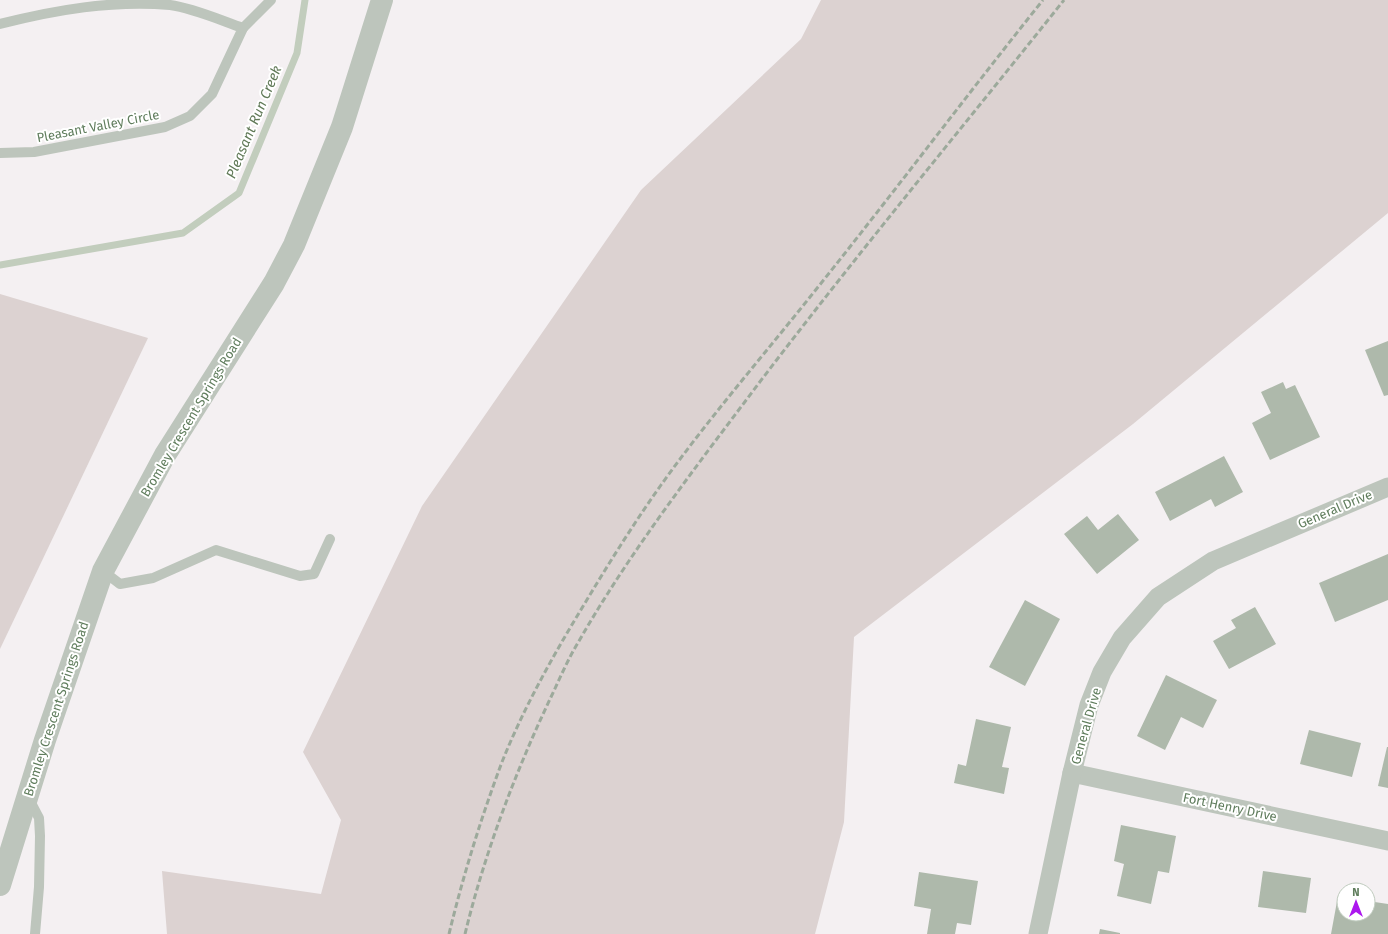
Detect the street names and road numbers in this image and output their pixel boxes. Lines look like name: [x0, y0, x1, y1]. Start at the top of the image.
street label: Pleasant Valley Circle: [35, 107, 161, 145]
street label: Bromley Crescent Springs Road: [137, 335, 245, 499]
street label: General Drive: [1296, 487, 1374, 531]
street label: Bromley Crescent Springs Road: [21, 620, 91, 798]
street label: General Drive: [1068, 686, 1104, 766]
street label: Fort Henry Drive: [1182, 790, 1278, 824]

